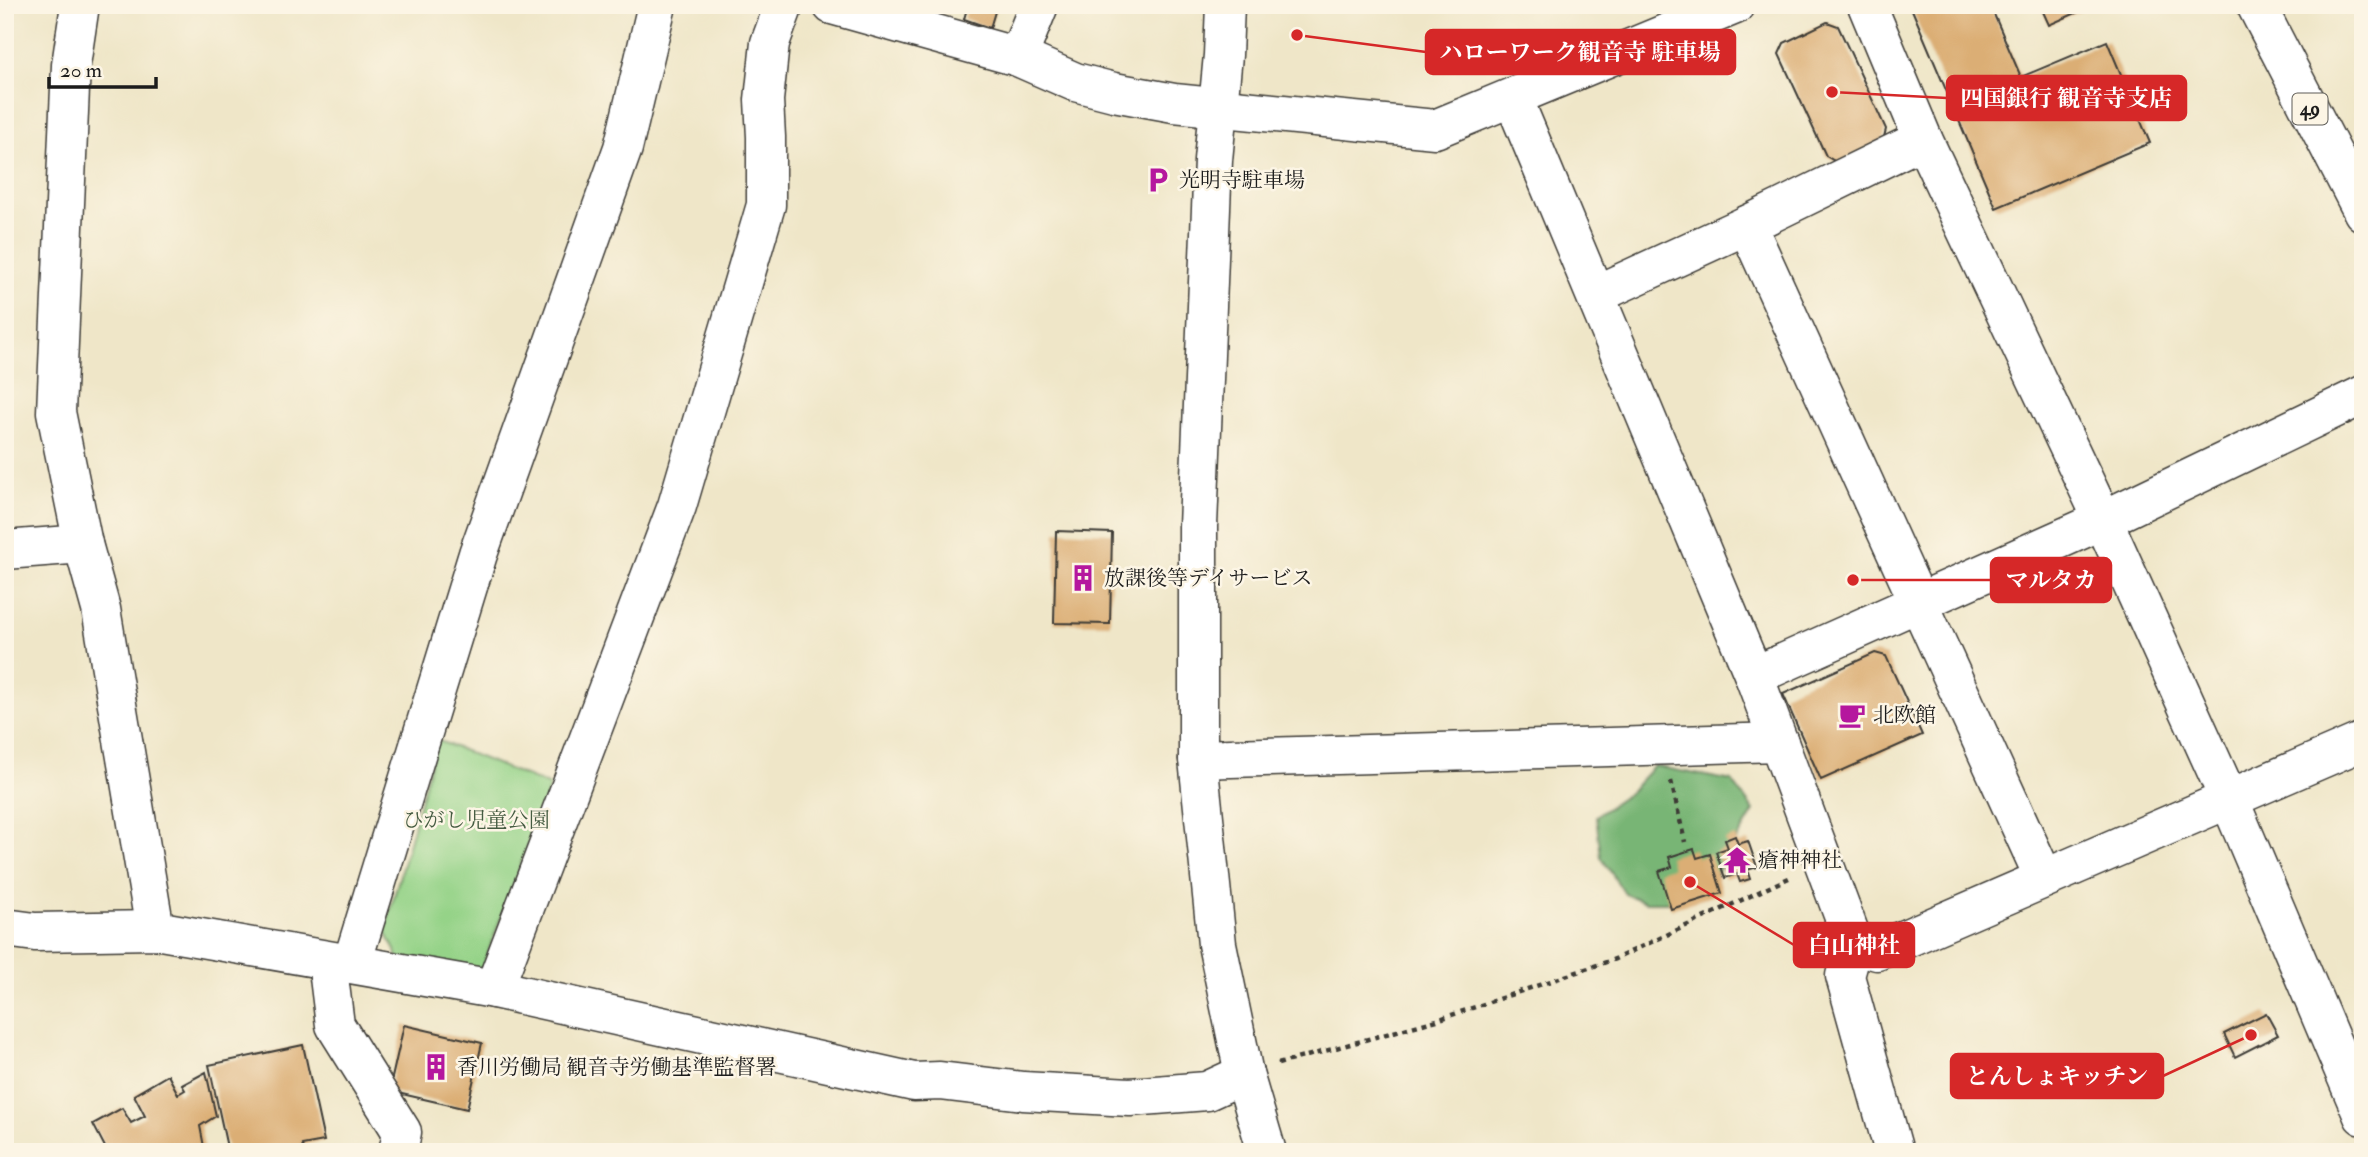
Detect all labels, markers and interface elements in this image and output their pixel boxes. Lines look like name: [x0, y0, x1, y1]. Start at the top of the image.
callout: ハローワーク観音寺 駐車場: [1426, 30, 1735, 74]
text: ハローワーク観音寺 駐車場: [1440, 38, 1720, 67]
scale bar: [49, 46, 156, 90]
text: 20 m: [60, 57, 102, 84]
callout: 四国銀行 観音寺支店: [1947, 76, 2186, 120]
text: 四国銀行 観音寺支店: [1960, 84, 2172, 113]
road number: 49: [2292, 94, 2328, 124]
parking icon: 光明寺駐車場: [1143, 165, 1173, 195]
place label: 光明寺駐車場: [1179, 167, 1305, 194]
callout: マルタカ: [1991, 558, 2111, 602]
building icon: 放課後等デイサービス: [1068, 563, 1098, 593]
place label: 放課後等デイサービス: [1104, 565, 1313, 592]
text: マルタカ: [2005, 566, 2097, 595]
cafe icon: 北欧館: [1837, 700, 1867, 730]
place label: 北欧館: [1873, 702, 1936, 729]
park label: ひがし児童公園: [403, 807, 550, 834]
temple icon: 瘡神神社: [1722, 845, 1752, 875]
place label: 瘡神神社: [1758, 847, 1842, 874]
callout: 白山神社: [1794, 923, 1914, 967]
text: 白山神社: [1808, 931, 1900, 960]
building icon: 香川労働局 観音寺労働基準監督署: [421, 1052, 451, 1082]
place label: 香川労働局 観音寺労働基準監督署: [457, 1054, 776, 1081]
callout: とんしょキッチン: [1951, 1054, 2163, 1098]
text: とんしょキッチン: [1966, 1062, 2148, 1091]

